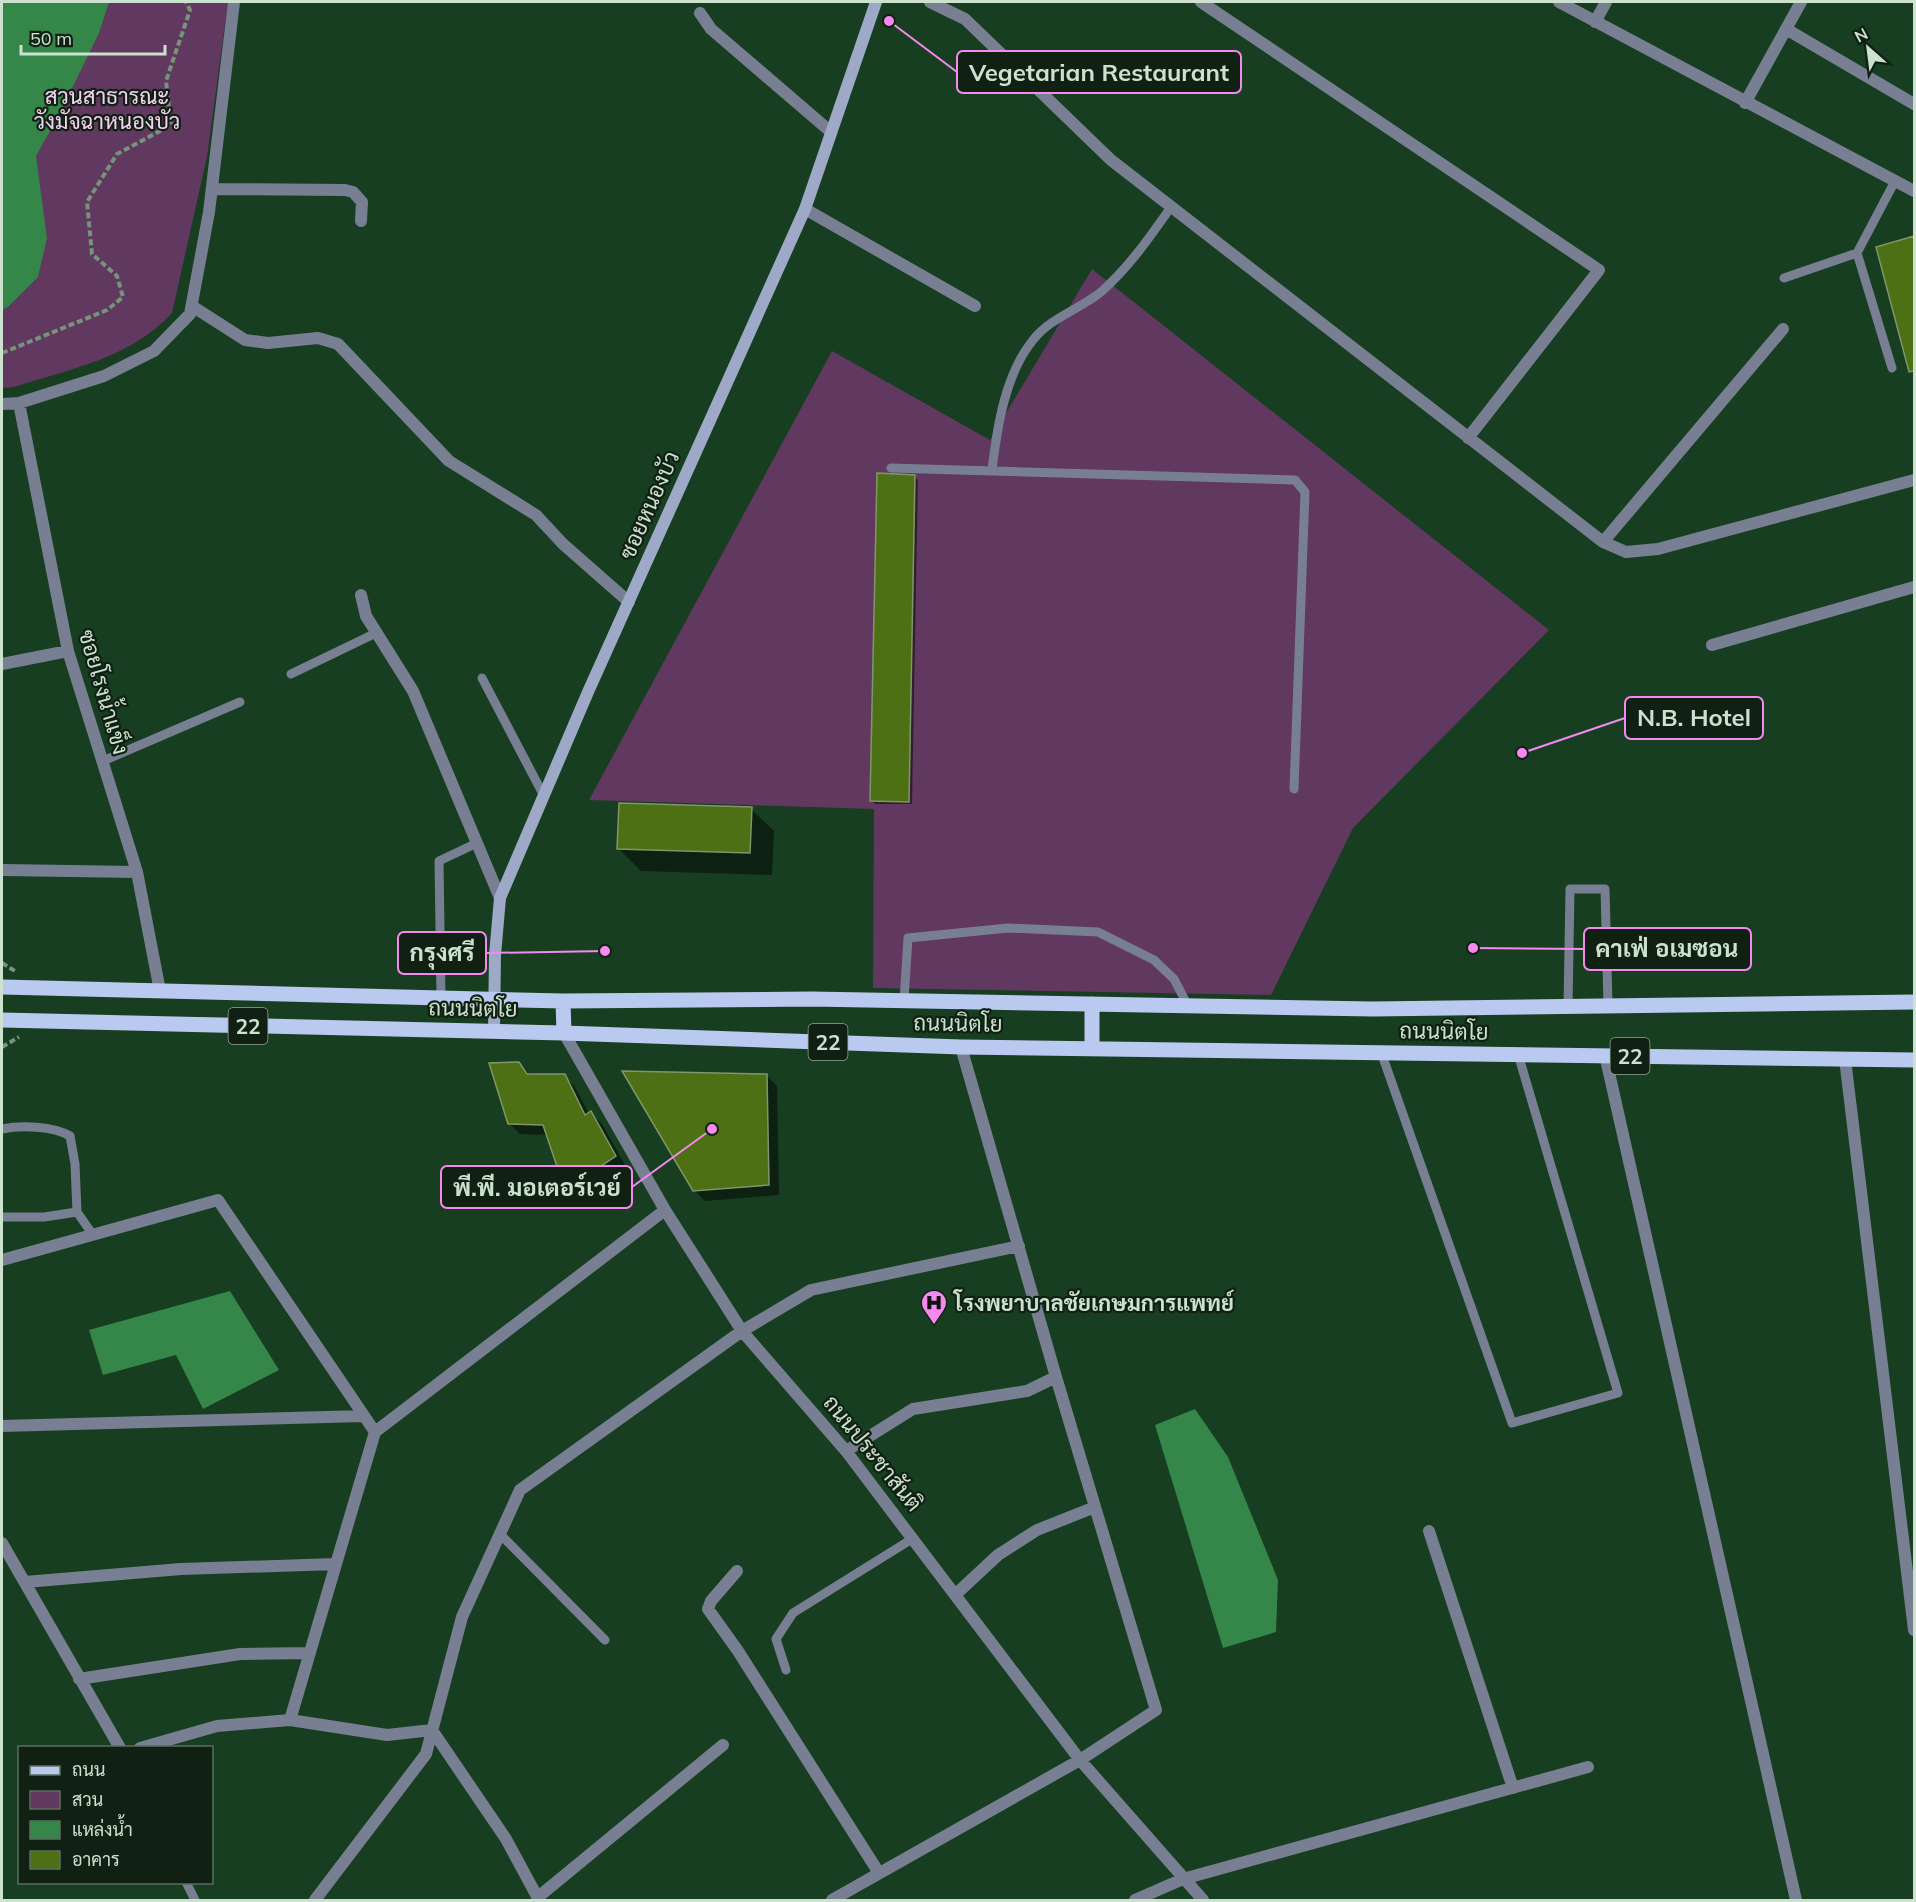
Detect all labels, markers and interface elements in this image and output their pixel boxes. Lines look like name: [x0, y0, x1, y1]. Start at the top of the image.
scale bar: [21, 18, 165, 56]
north arrow: [1838, 18, 1898, 78]
text: N: [1851, 23, 1871, 46]
text: 50 m: [30, 27, 72, 50]
callout: Vegetarian Restaurant: [957, 51, 1241, 93]
text: Vegetarian Restaurant: [968, 57, 1229, 87]
park label: สวนสาธารณะ วังมัจฉาหนองบัว: [34, 82, 180, 135]
street label: ซอยหนองบัว: [613, 447, 685, 563]
street label: ซอยโรงน้ำแข็ง: [73, 625, 140, 758]
callout: N.B. Hotel: [1625, 697, 1763, 739]
text: N.B. Hotel: [1637, 702, 1751, 732]
callout: คาเฟ่ อเมซอน: [1584, 928, 1751, 970]
callout: กรุงศรี: [398, 932, 486, 974]
text: คาเฟ่ อเมซอน: [1596, 933, 1738, 963]
text: กรุงศรี: [410, 937, 474, 970]
street label: ถนนนิตโย: [428, 993, 518, 1023]
road number: 22: [228, 1008, 268, 1044]
street label: ถนนนิตโย: [913, 1008, 1003, 1038]
street label: ถนนนิตโย: [1399, 1016, 1489, 1046]
road number: 22: [808, 1024, 848, 1060]
road number: 22: [1610, 1038, 1650, 1074]
callout: พี.พี. มอเตอร์เวย์: [441, 1166, 632, 1208]
text: พี.พี. มอเตอร์เวย์: [453, 1172, 622, 1202]
hospital icon: โรงพยาบาลชัยเกษมการแพทย์: [919, 1288, 949, 1326]
place label: โรงพยาบาลชัยเกษมการแพทย์: [952, 1289, 1235, 1317]
street label: ถนนประชาสันติ: [818, 1389, 928, 1517]
legend: [18, 1746, 213, 1884]
text: ถนน: [72, 1758, 105, 1781]
text: สวน: [72, 1788, 103, 1811]
text: แหล่งน้ำ: [72, 1814, 133, 1841]
text: อาคาร: [72, 1848, 120, 1871]

